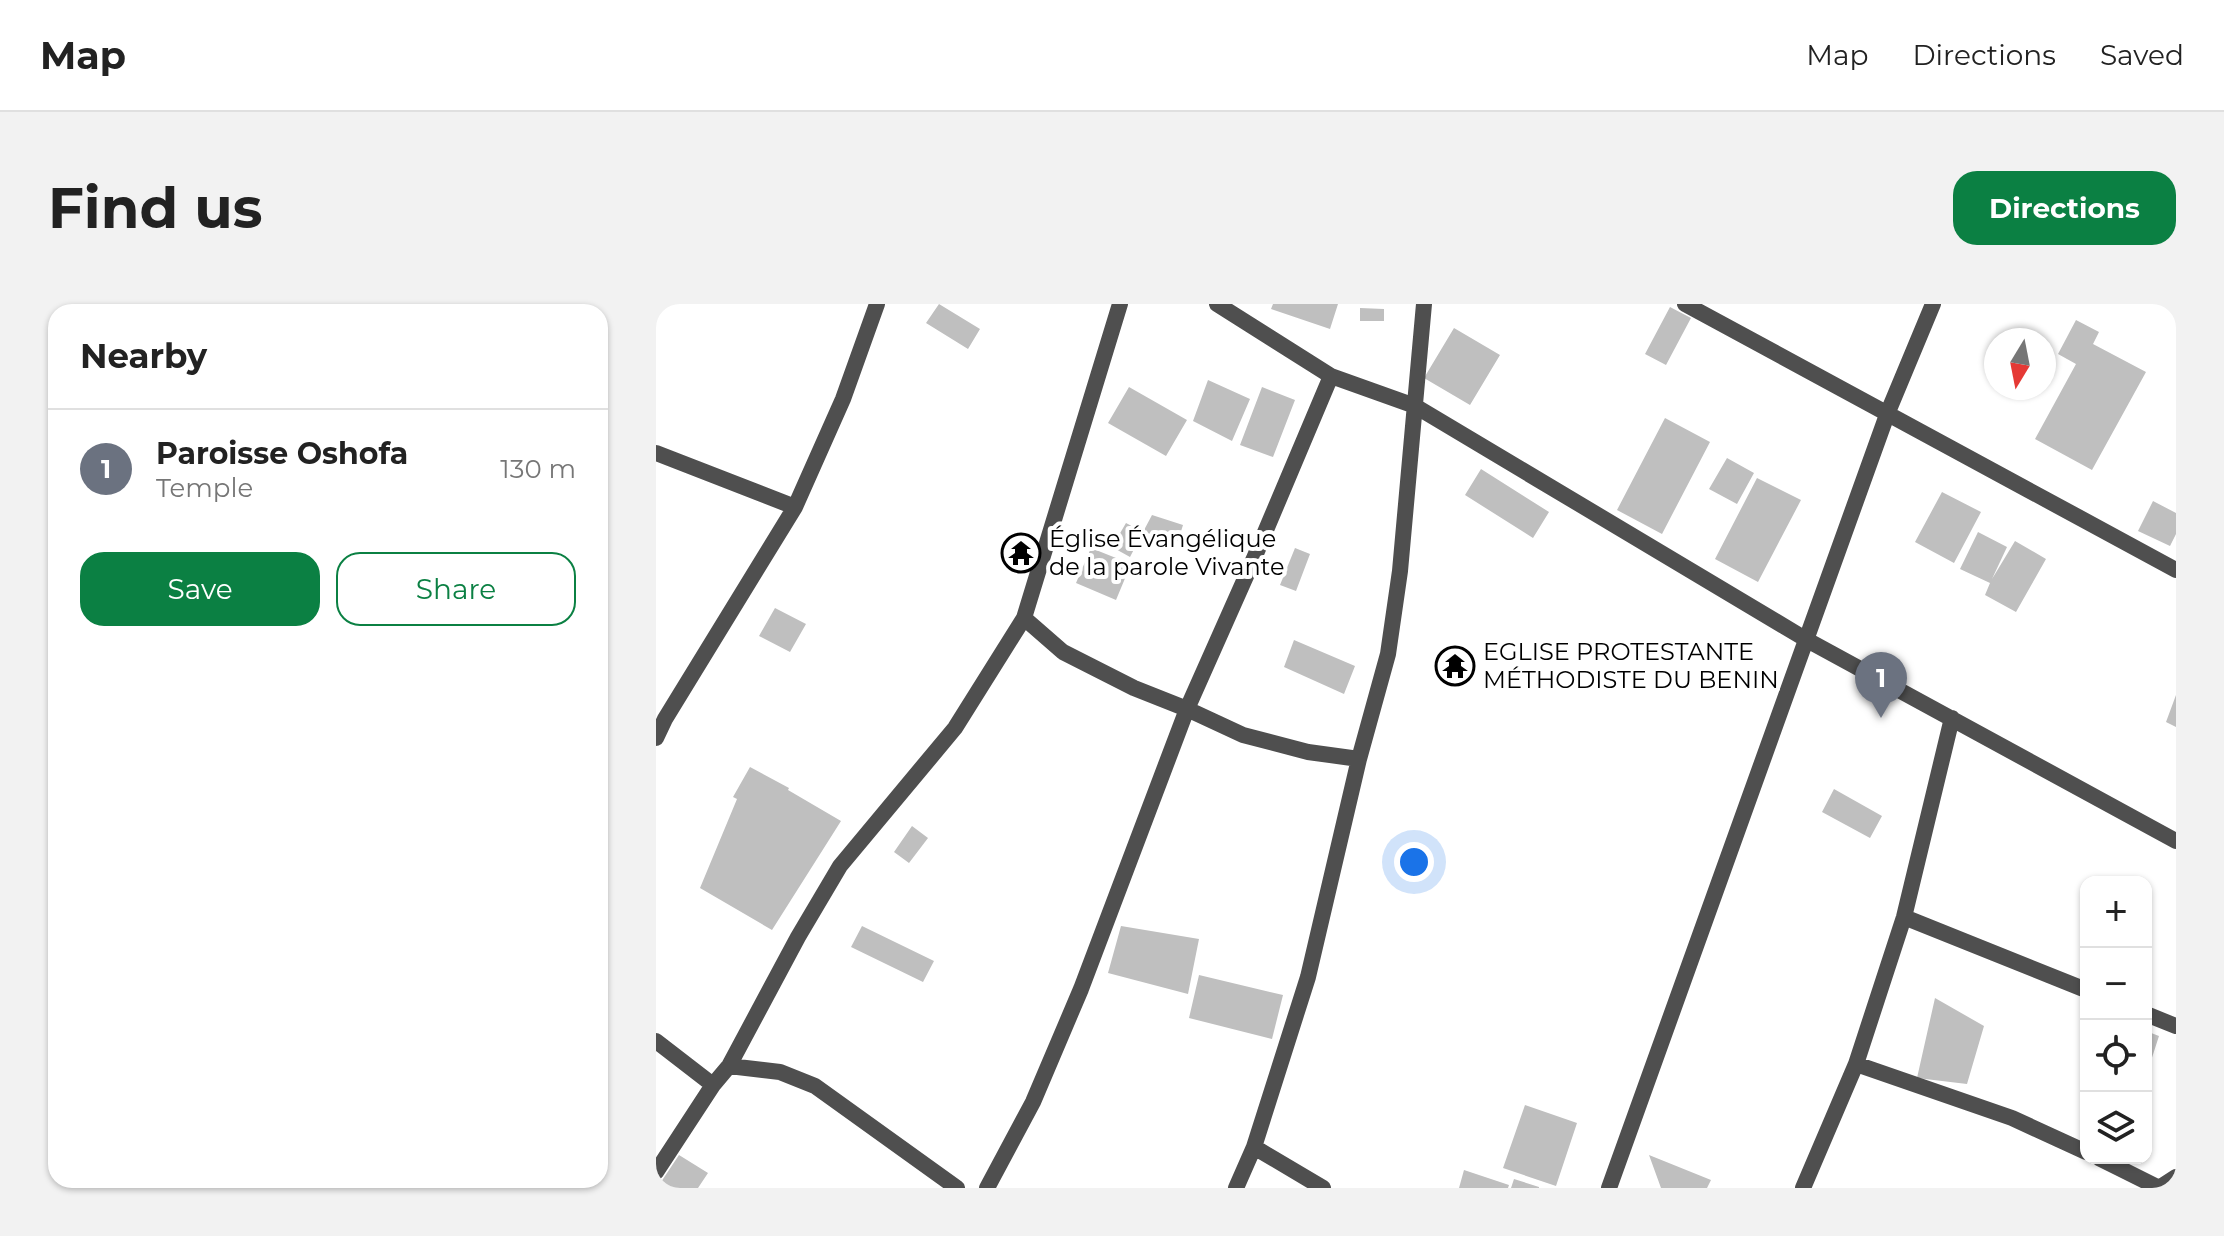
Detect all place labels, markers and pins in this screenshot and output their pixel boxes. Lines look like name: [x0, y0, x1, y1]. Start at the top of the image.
place label: Église Évangélique de la parole Vivante: [1049, 524, 1284, 581]
temple icon: Église Évangélique de la parole Vivante: [1000, 532, 1042, 574]
place label: EGLISE PROTESTANTE MÉTHODISTE DU BENIN: [1483, 637, 1779, 694]
temple icon: EGLISE PROTESTANTE MÉTHODISTE DU BENIN: [1434, 645, 1476, 687]
pin: 1: [1855, 652, 1907, 718]

